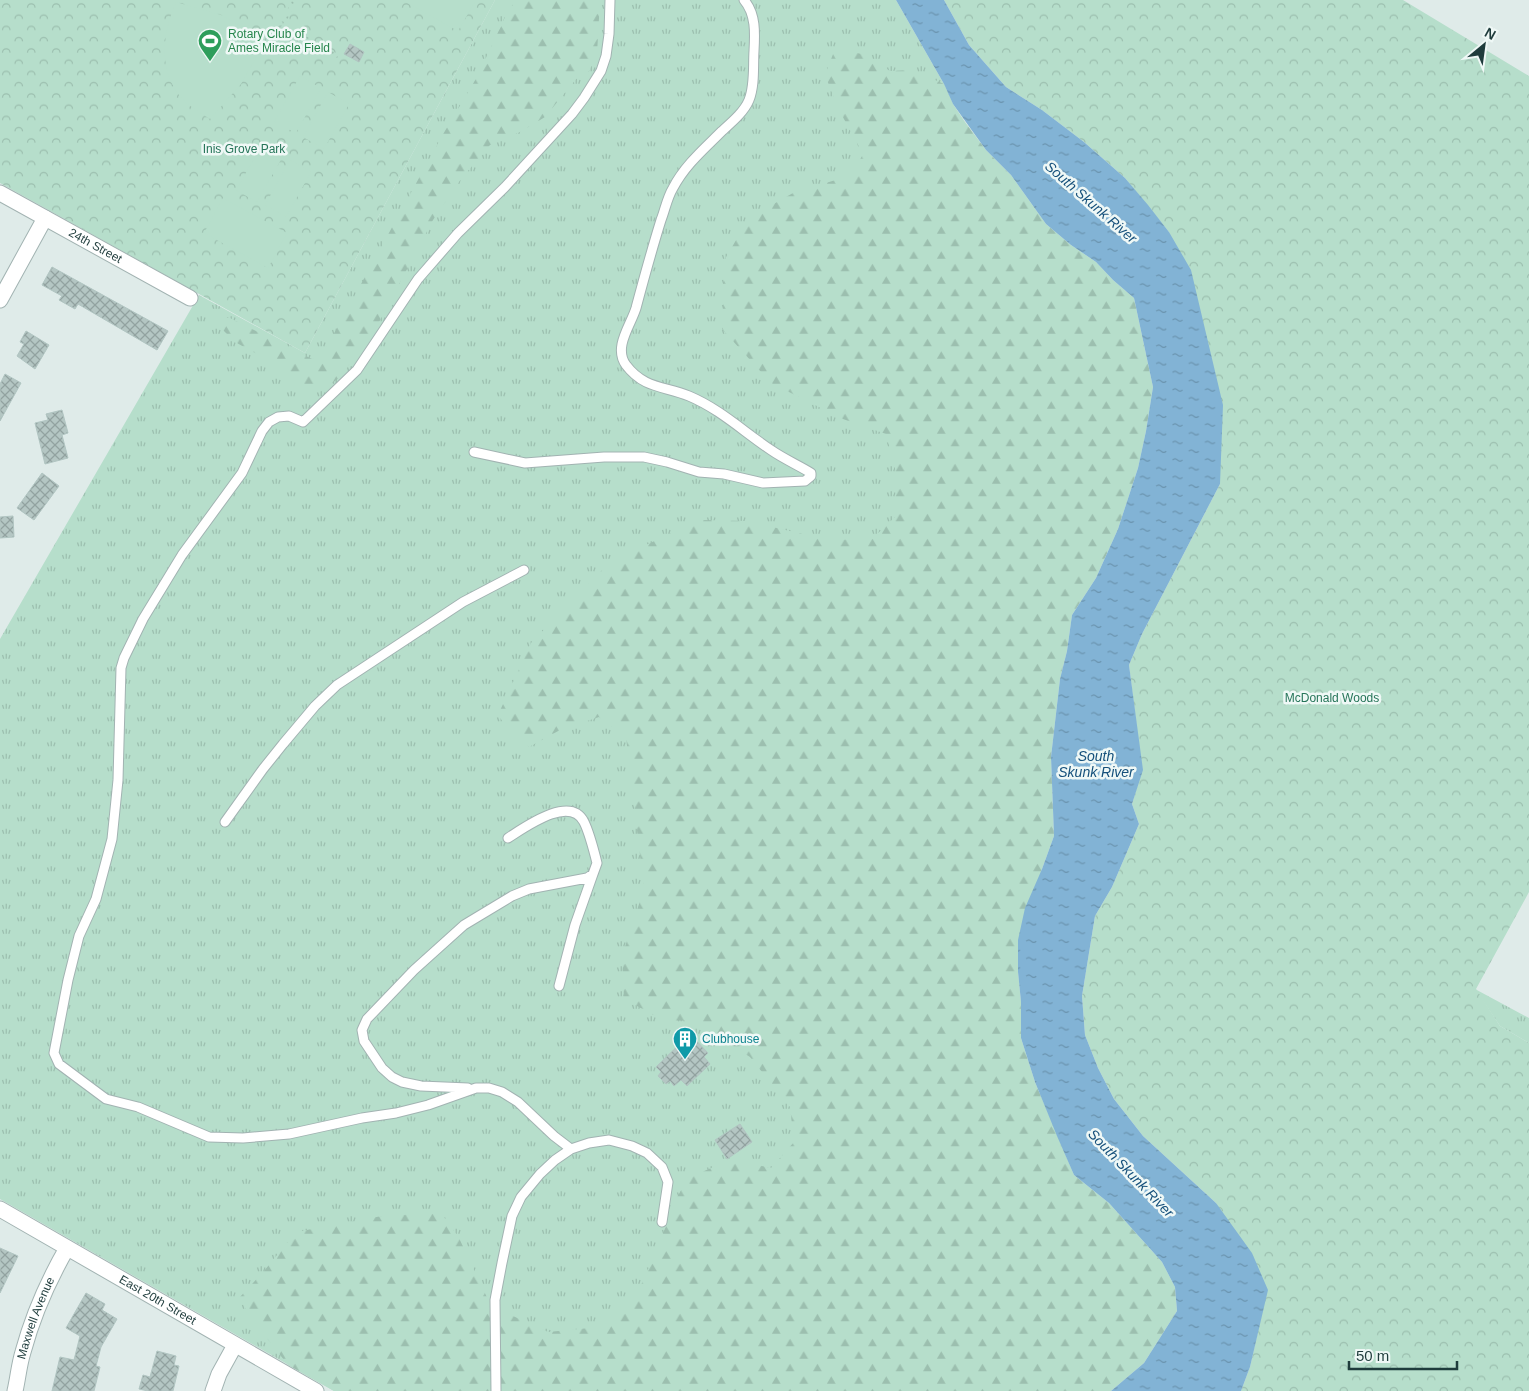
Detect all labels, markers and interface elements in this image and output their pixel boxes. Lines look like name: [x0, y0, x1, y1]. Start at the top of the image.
north arrow: [1459, 20, 1509, 70]
text: N: [1482, 24, 1499, 43]
place label: Rotary Club of Ames Miracle Field: [228, 27, 330, 55]
sports icon: Rotary Club of Ames Miracle Field: [197, 28, 223, 62]
park label: Inis Grove Park: [203, 142, 286, 156]
water label: South Skunk River: [1042, 158, 1141, 247]
street label: 24th Street: [66, 225, 125, 266]
park label: McDonald Woods: [1285, 691, 1379, 705]
water label: South Skunk River: [1058, 748, 1135, 780]
building icon: Clubhouse: [672, 1026, 698, 1060]
place label: Clubhouse: [702, 1032, 760, 1046]
water label: South Skunk River: [1085, 1126, 1178, 1221]
street label: East 20th Street: [117, 1272, 199, 1328]
street label: Maxwell Avenue: [14, 1274, 58, 1361]
scale bar: [1349, 1338, 1456, 1370]
text: 50 m: [1356, 1347, 1389, 1364]

